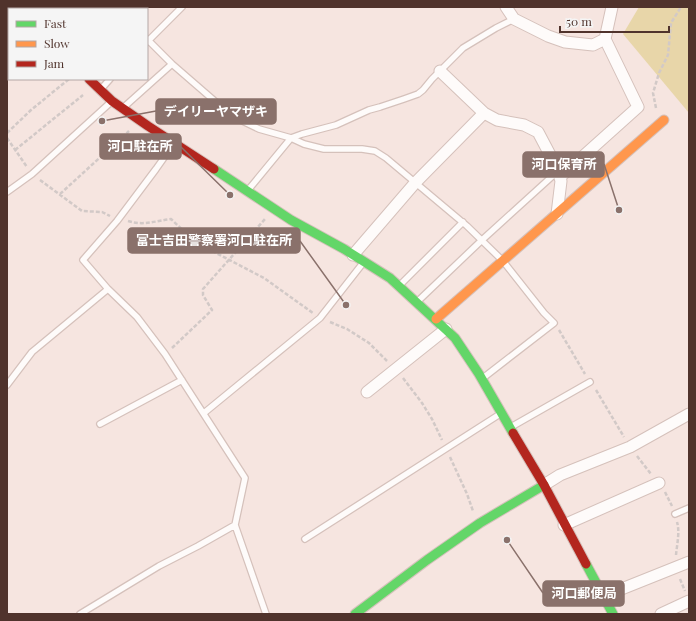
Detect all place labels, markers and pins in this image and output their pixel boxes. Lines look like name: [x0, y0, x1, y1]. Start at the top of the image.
callout: デイリーヤマザキ: [156, 99, 276, 124]
callout: 河口駐在所: [100, 134, 181, 159]
callout: 河口保育所: [523, 152, 604, 177]
callout: 富士吉田警察署河口駐在所: [128, 228, 300, 253]
callout: 河口郵便局: [543, 581, 624, 606]

